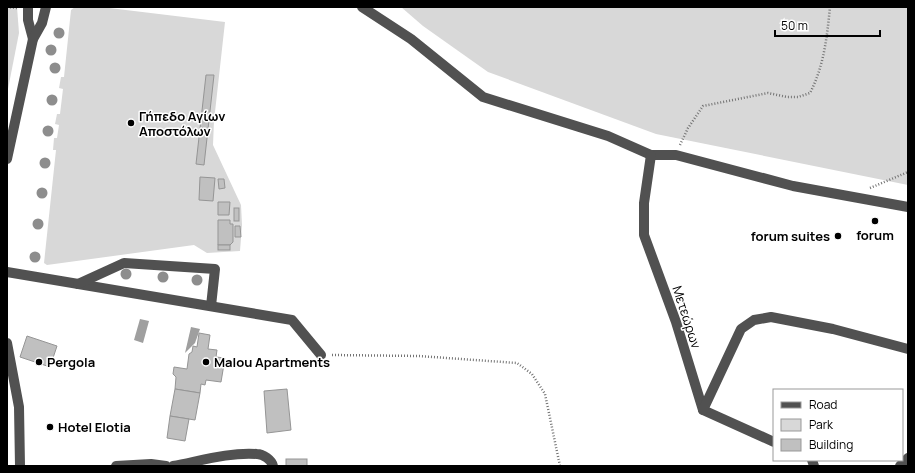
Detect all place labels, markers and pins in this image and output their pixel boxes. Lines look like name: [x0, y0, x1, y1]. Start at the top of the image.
place label: Γήπεδο Αγίων Αποστόλων: [139, 107, 225, 140]
marker: Γήπεδο Αγίων Αποστόλων: [126, 118, 136, 128]
marker: forum: [870, 216, 880, 226]
place label: forum: [856, 226, 894, 244]
place label: forum suites: [751, 227, 830, 245]
marker: forum suites: [833, 231, 843, 241]
place label: Pergola: [47, 353, 95, 371]
place label: Malou Apartments: [214, 353, 330, 371]
marker: Pergola: [34, 357, 44, 367]
marker: Malou Apartments: [201, 357, 211, 367]
place label: Hotel Elotia: [58, 418, 131, 436]
marker: Hotel Elotia: [45, 422, 55, 432]

